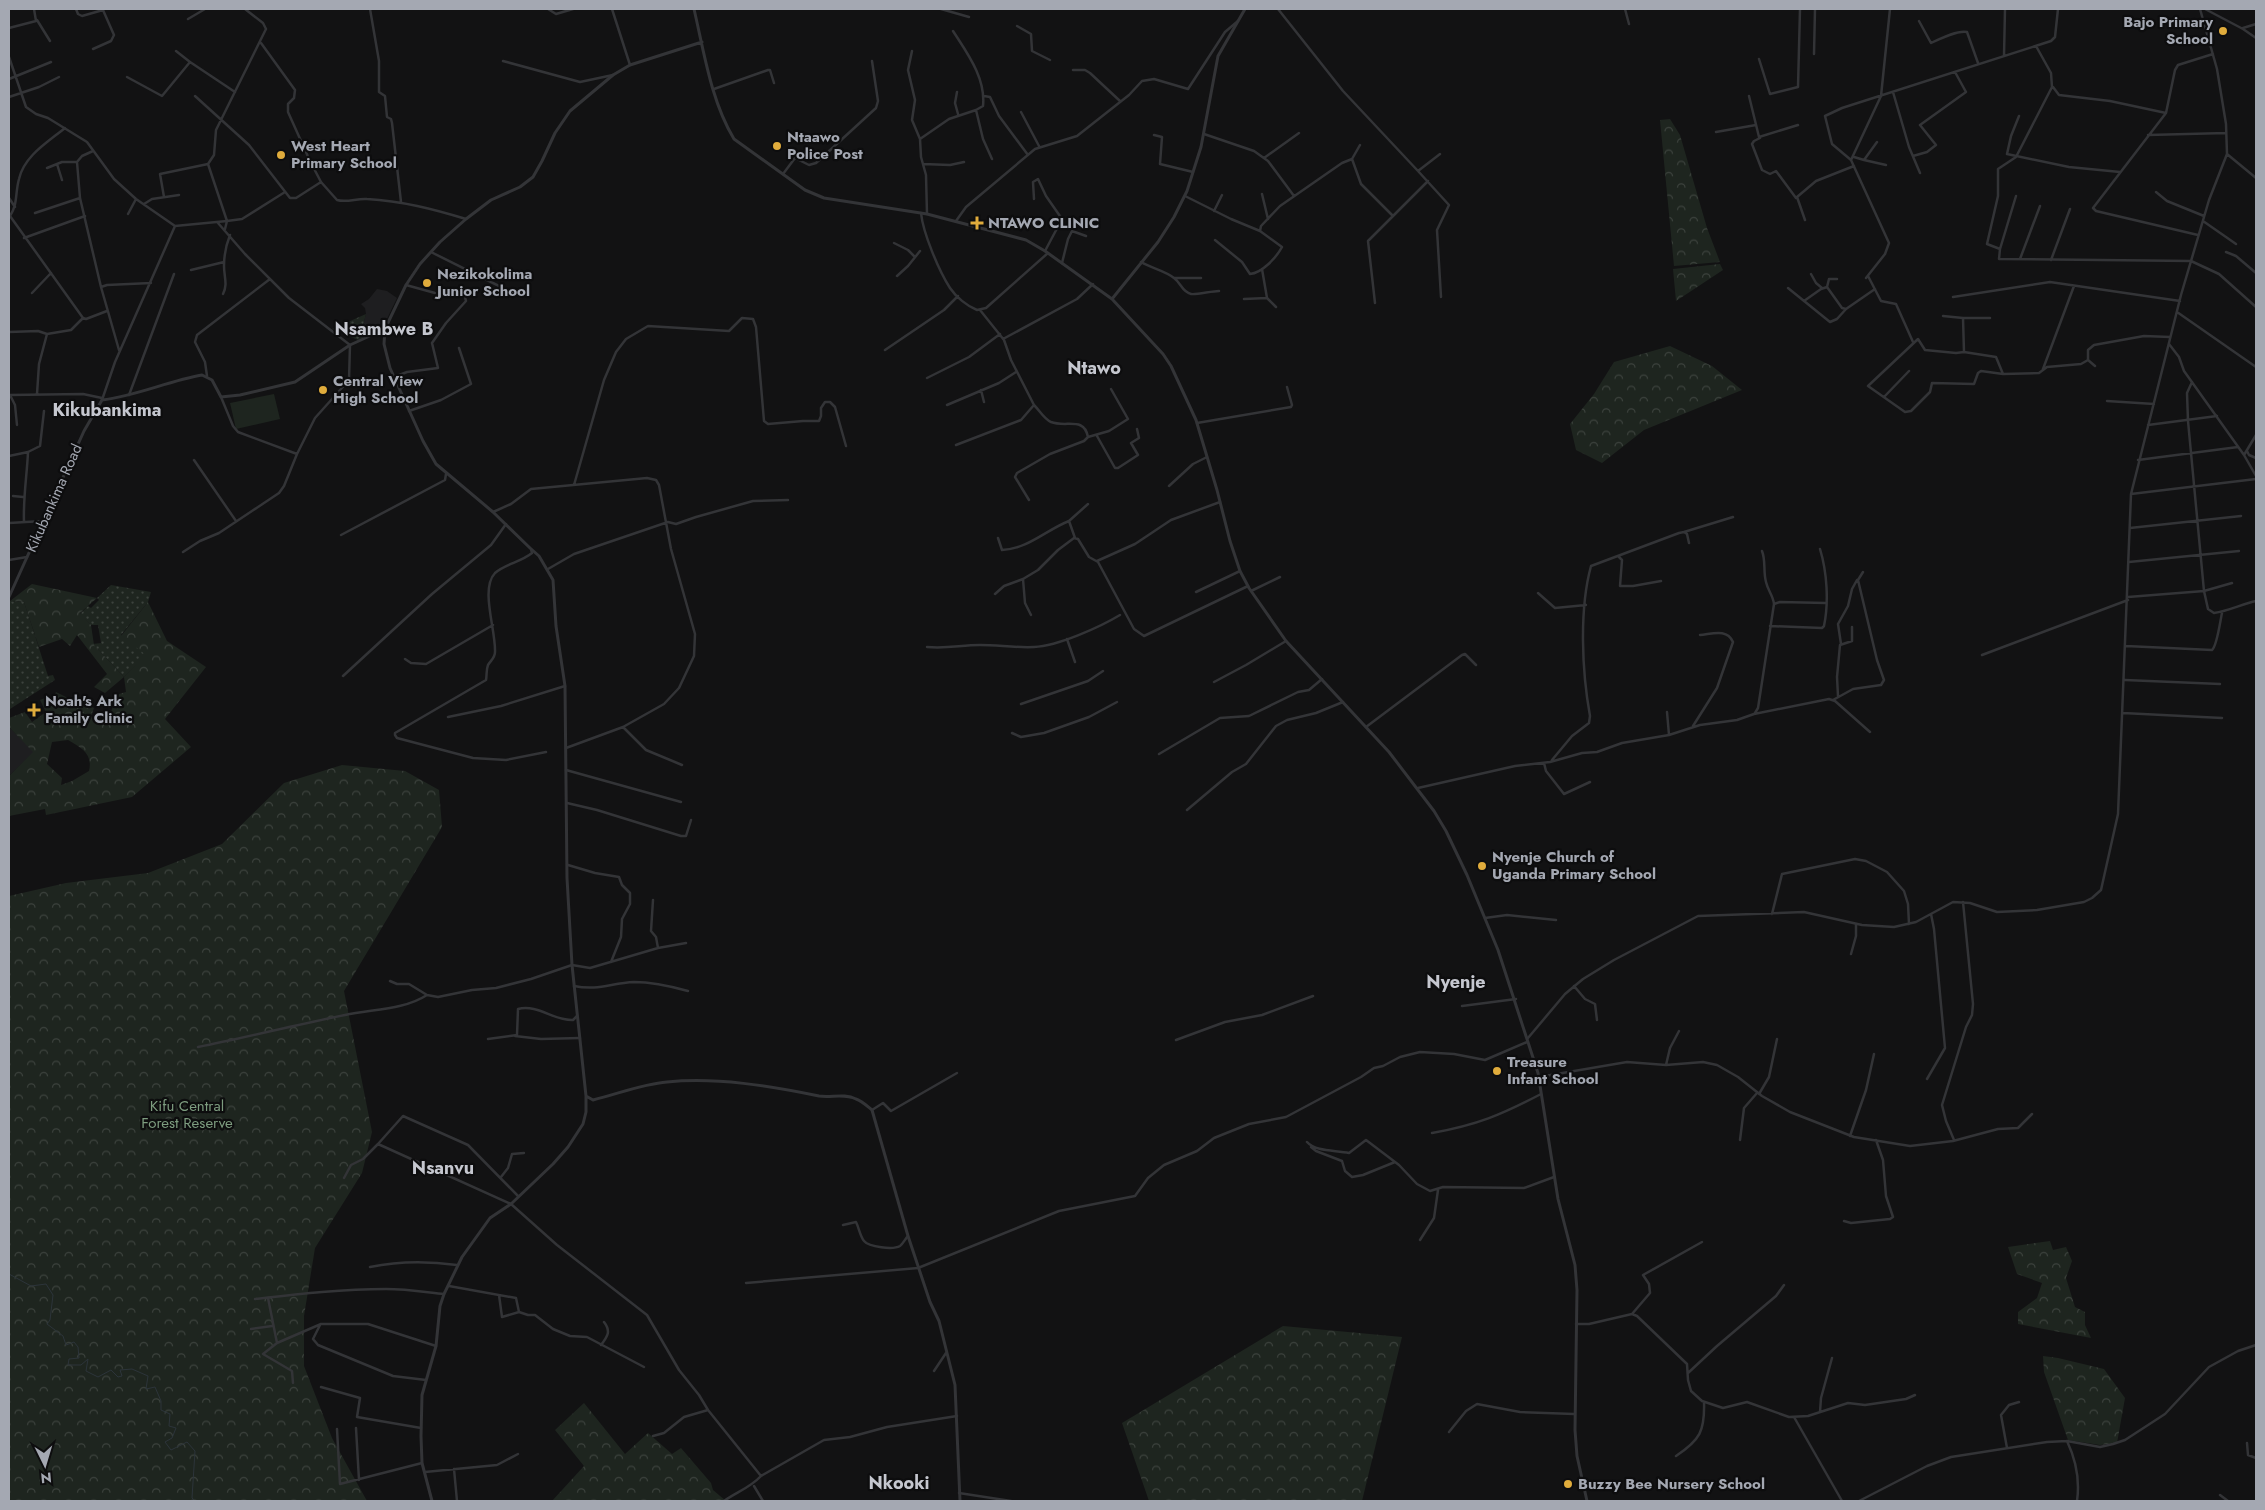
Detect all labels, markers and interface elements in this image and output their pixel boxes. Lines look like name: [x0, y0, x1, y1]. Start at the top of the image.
place label: Bajo Primary School: [2123, 11, 2213, 50]
marker: Bajo Primary School: [2217, 25, 2229, 37]
place label: Ntaawo Police Post: [787, 126, 863, 165]
place label: West Heart Primary School: [291, 135, 397, 174]
marker: Ntaawo Police Post: [771, 140, 783, 152]
marker: West Heart Primary School: [275, 149, 287, 161]
place label: NTAWO CLINIC: [988, 212, 1099, 234]
marker: NTAWO CLINIC: [970, 216, 984, 230]
place label: Nezikokolima Junior School: [434, 263, 532, 302]
marker: Nezikokolima Junior School: [421, 277, 433, 289]
district label: Nsambwe B: [335, 316, 433, 342]
district label: Ntawo: [1067, 355, 1121, 381]
place label: Central View High School: [333, 370, 424, 409]
marker: Central View High School: [317, 384, 329, 396]
district label: Kikubankima: [52, 397, 162, 423]
street label: Kikubankima Road: [20, 440, 88, 556]
place label: Noah's Ark Family Clinic: [45, 690, 133, 729]
marker: Noah's Ark Family Clinic: [27, 703, 41, 717]
place label: Nyenje Church of Uganda Primary School: [1492, 846, 1656, 885]
marker: Nyenje Church of Uganda Primary School: [1476, 860, 1488, 872]
district label: Nyenje: [1426, 969, 1486, 995]
place label: Treasure Infant School: [1507, 1051, 1599, 1090]
marker: Treasure Infant School: [1491, 1065, 1503, 1077]
park label: Kifu Central Forest Reserve: [141, 1095, 233, 1134]
district label: Nsanvu: [412, 1155, 474, 1181]
north arrow: [20, 1440, 70, 1490]
text: N: [40, 1468, 53, 1488]
district label: Nkooki: [868, 1470, 930, 1496]
place label: Buzzy Bee Nursery School: [1578, 1473, 1765, 1495]
marker: Buzzy Bee Nursery School: [1562, 1478, 1574, 1490]

